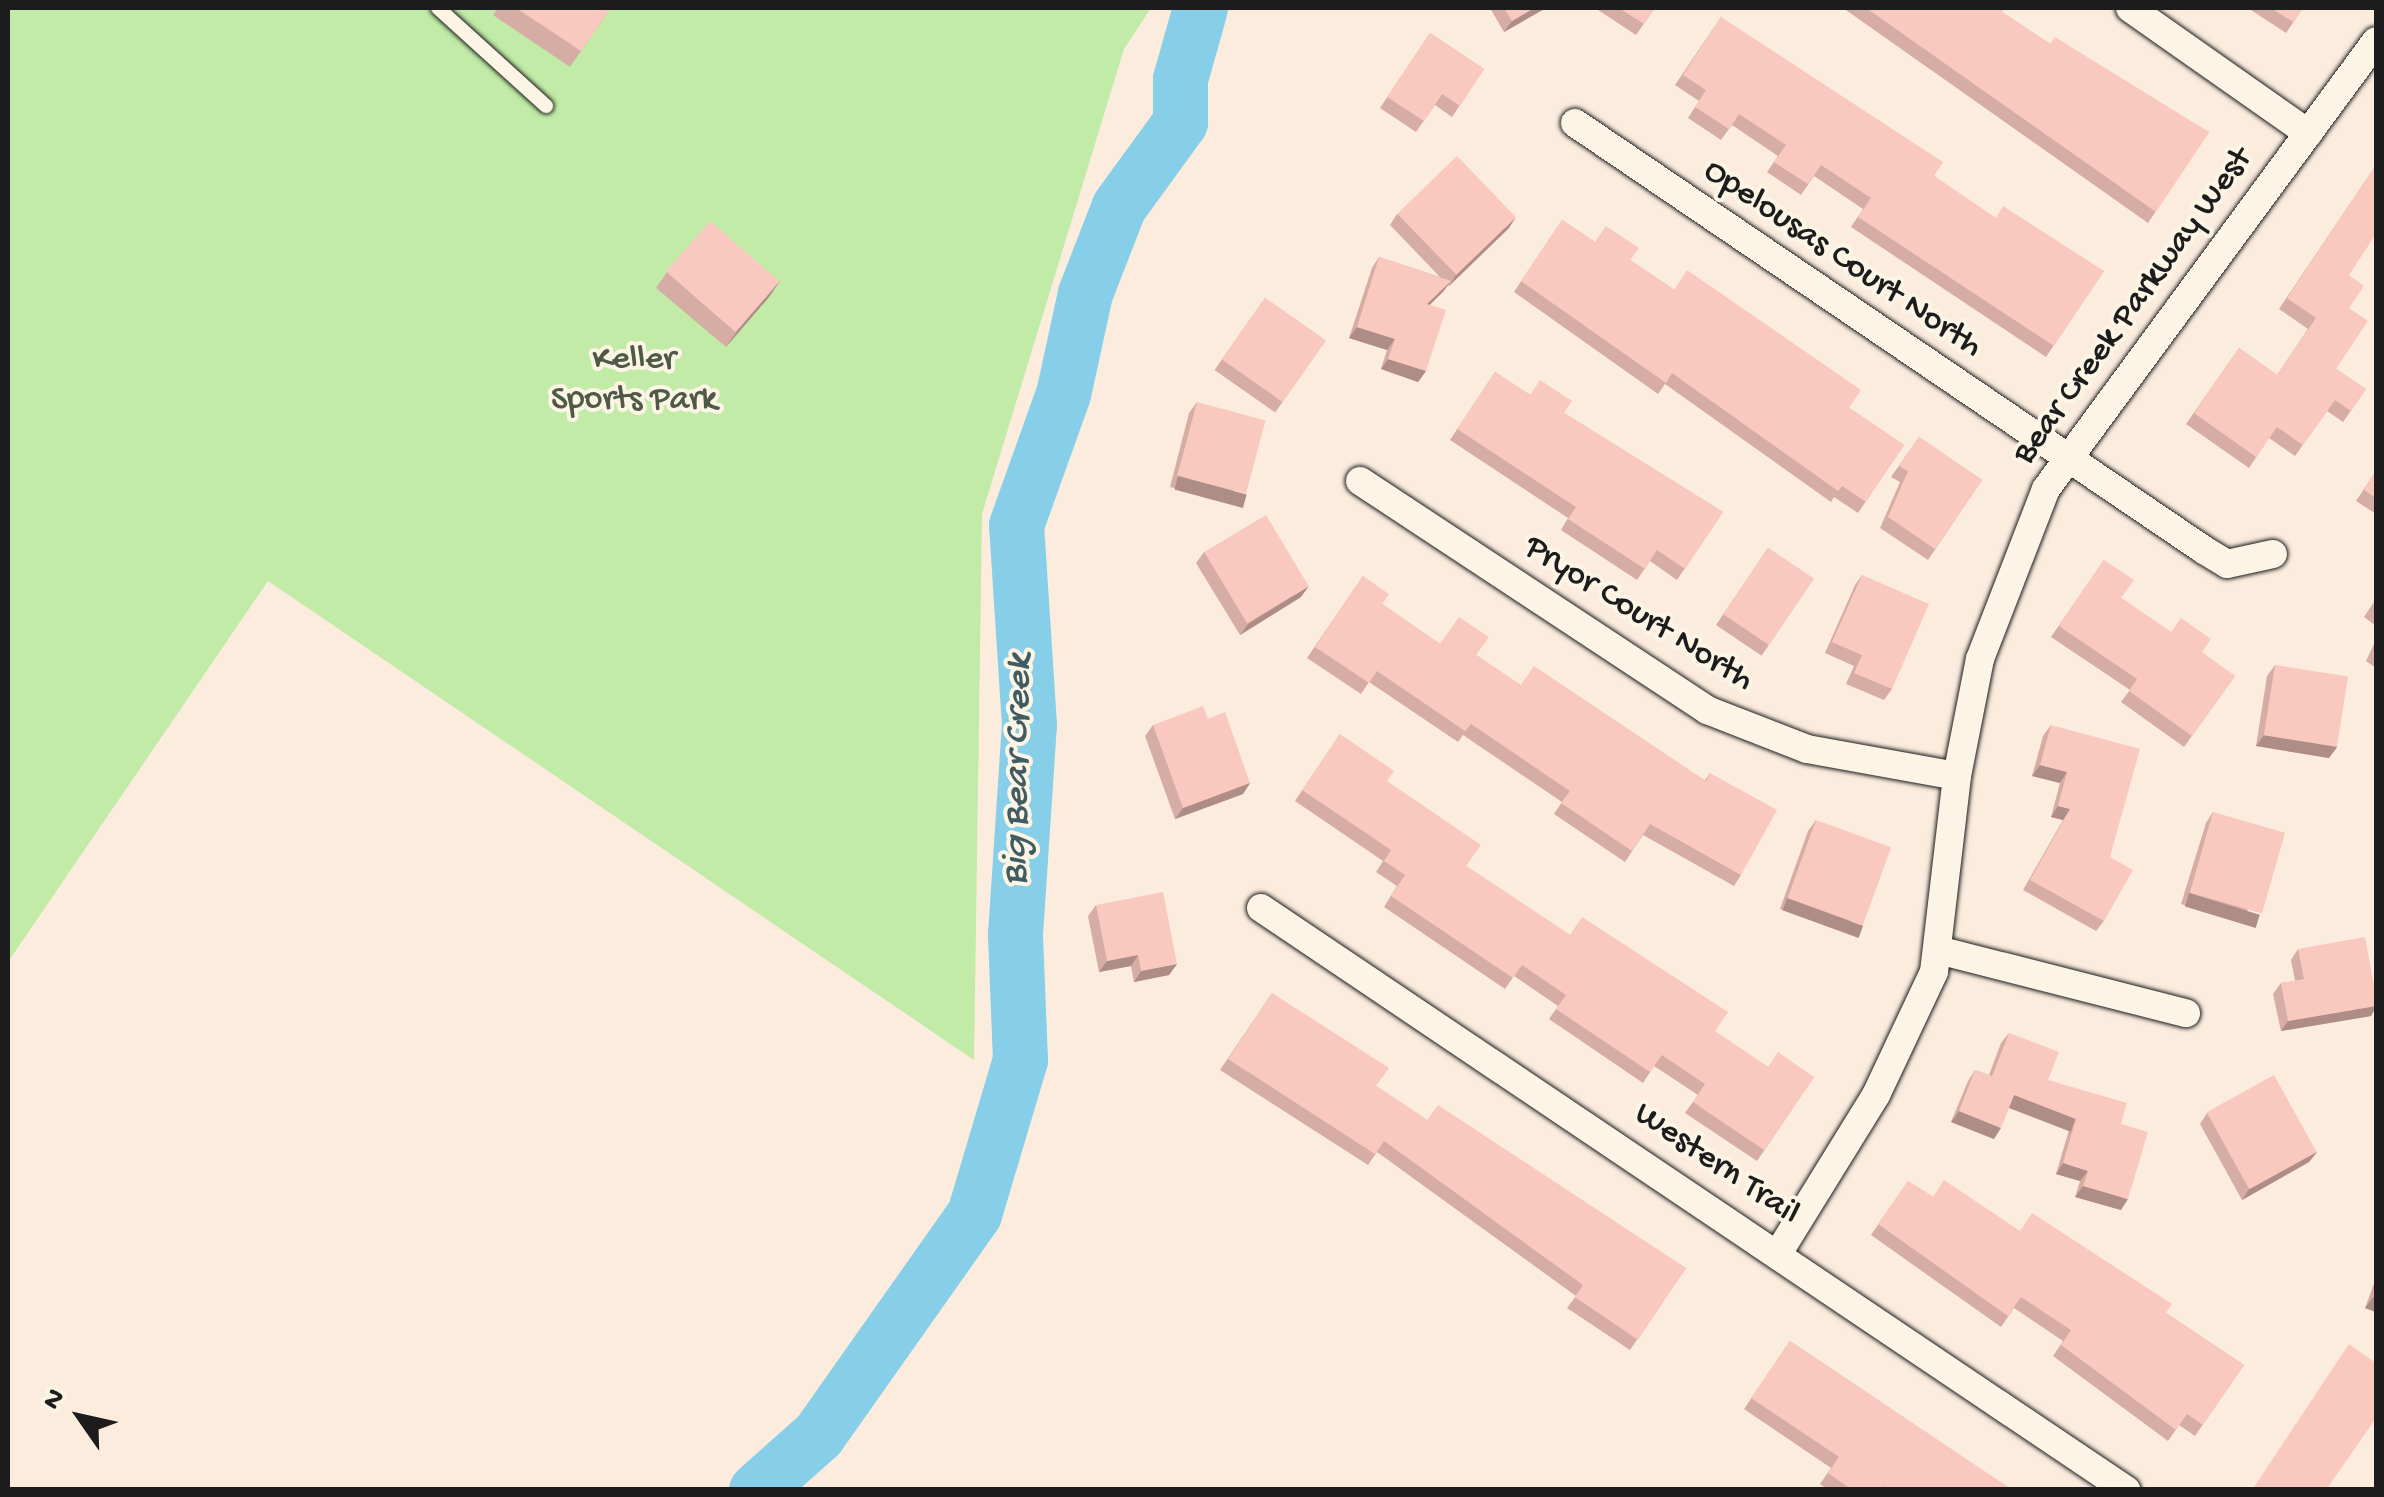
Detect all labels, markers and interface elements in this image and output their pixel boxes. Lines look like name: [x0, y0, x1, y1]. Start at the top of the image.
street label: Bear Creek Parkway West: [2005, 140, 2263, 474]
street label: Opelousas Court North: [1695, 151, 1989, 369]
park label: Keller Sports Park: [551, 340, 717, 422]
street label: Pryor Court North: [1515, 528, 1761, 702]
water label: Big Bear Creek: [995, 654, 1045, 886]
street label: Western Trail: [1625, 1094, 1807, 1236]
north arrow: [30, 1367, 130, 1467]
text: N: [36, 1383, 74, 1417]

